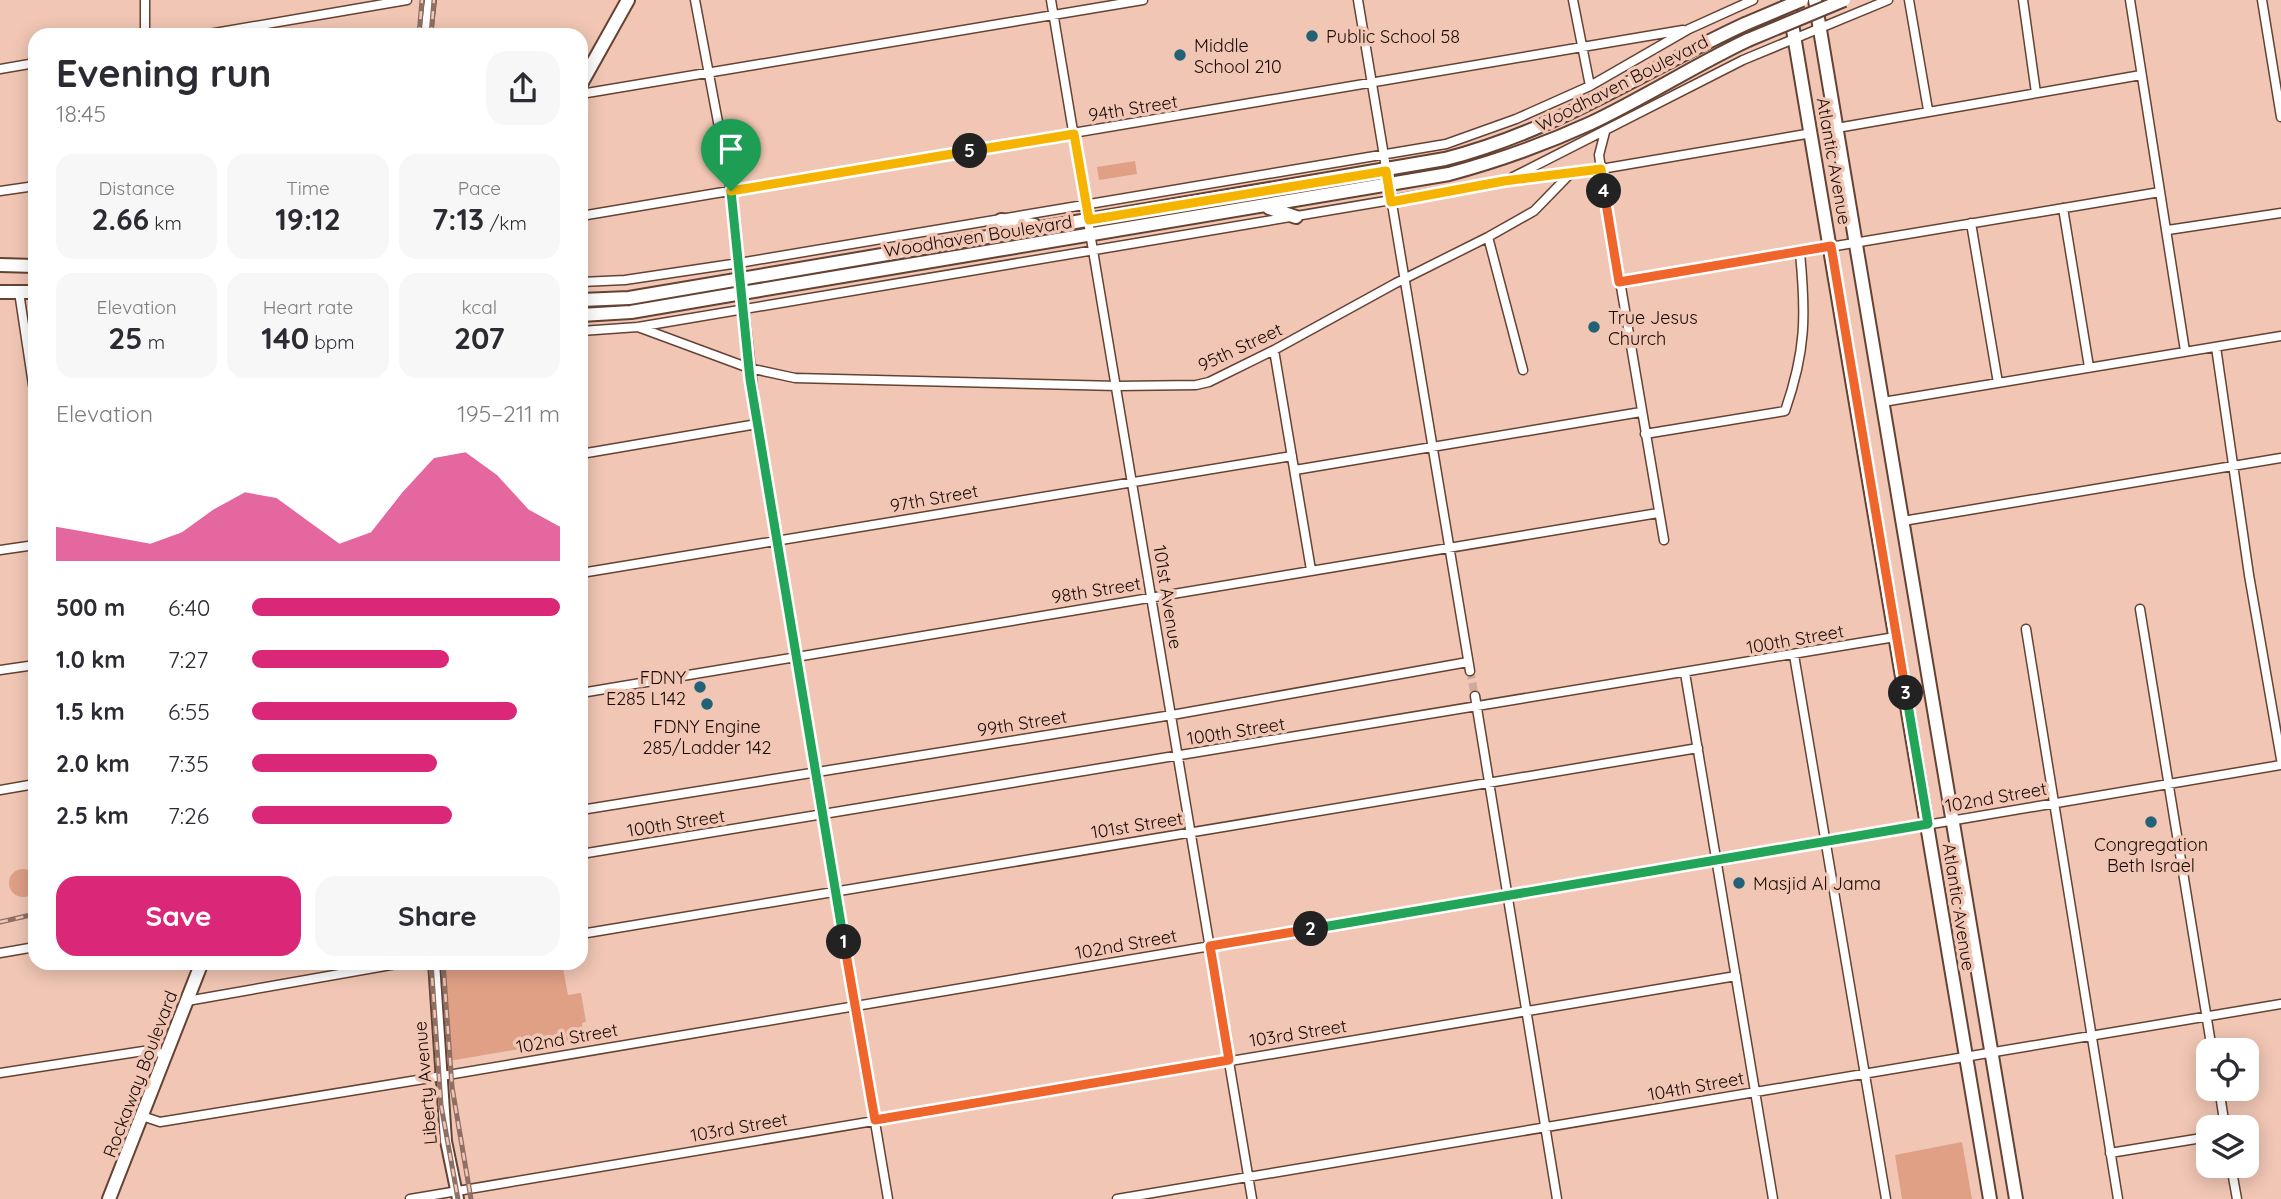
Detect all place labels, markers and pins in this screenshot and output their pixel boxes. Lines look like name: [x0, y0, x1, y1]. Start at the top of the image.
place label: Public School 58: [1326, 25, 1460, 48]
marker: Public School 58: [1304, 28, 1320, 44]
place label: Middle School 210: [1194, 34, 1282, 78]
marker: Middle School 210: [1172, 47, 1188, 63]
pin: [701, 119, 761, 191]
pin: 5: [953, 134, 988, 168]
pin: 4: [1586, 174, 1622, 208]
place label: True Jesus Church: [1608, 306, 1698, 350]
marker: True Jesus Church: [1586, 319, 1602, 335]
place label: FDNY E285 L142: [606, 666, 686, 710]
pin: 3: [1888, 676, 1924, 710]
marker: FDNY E285 L142: [692, 679, 708, 695]
marker: FDNY Engine 285/Ladder 142: [699, 696, 715, 712]
place label: FDNY Engine 285/Ladder 142: [642, 715, 772, 759]
marker: Congregation Beth Israel: [2143, 814, 2159, 830]
place label: Congregation Beth Israel: [2094, 833, 2208, 877]
place label: Masjid Al Jama: [1753, 872, 1881, 895]
marker: Masjid Al Jama: [1731, 875, 1747, 891]
pin: 2: [1294, 912, 1328, 946]
pin: 1: [826, 925, 862, 960]

